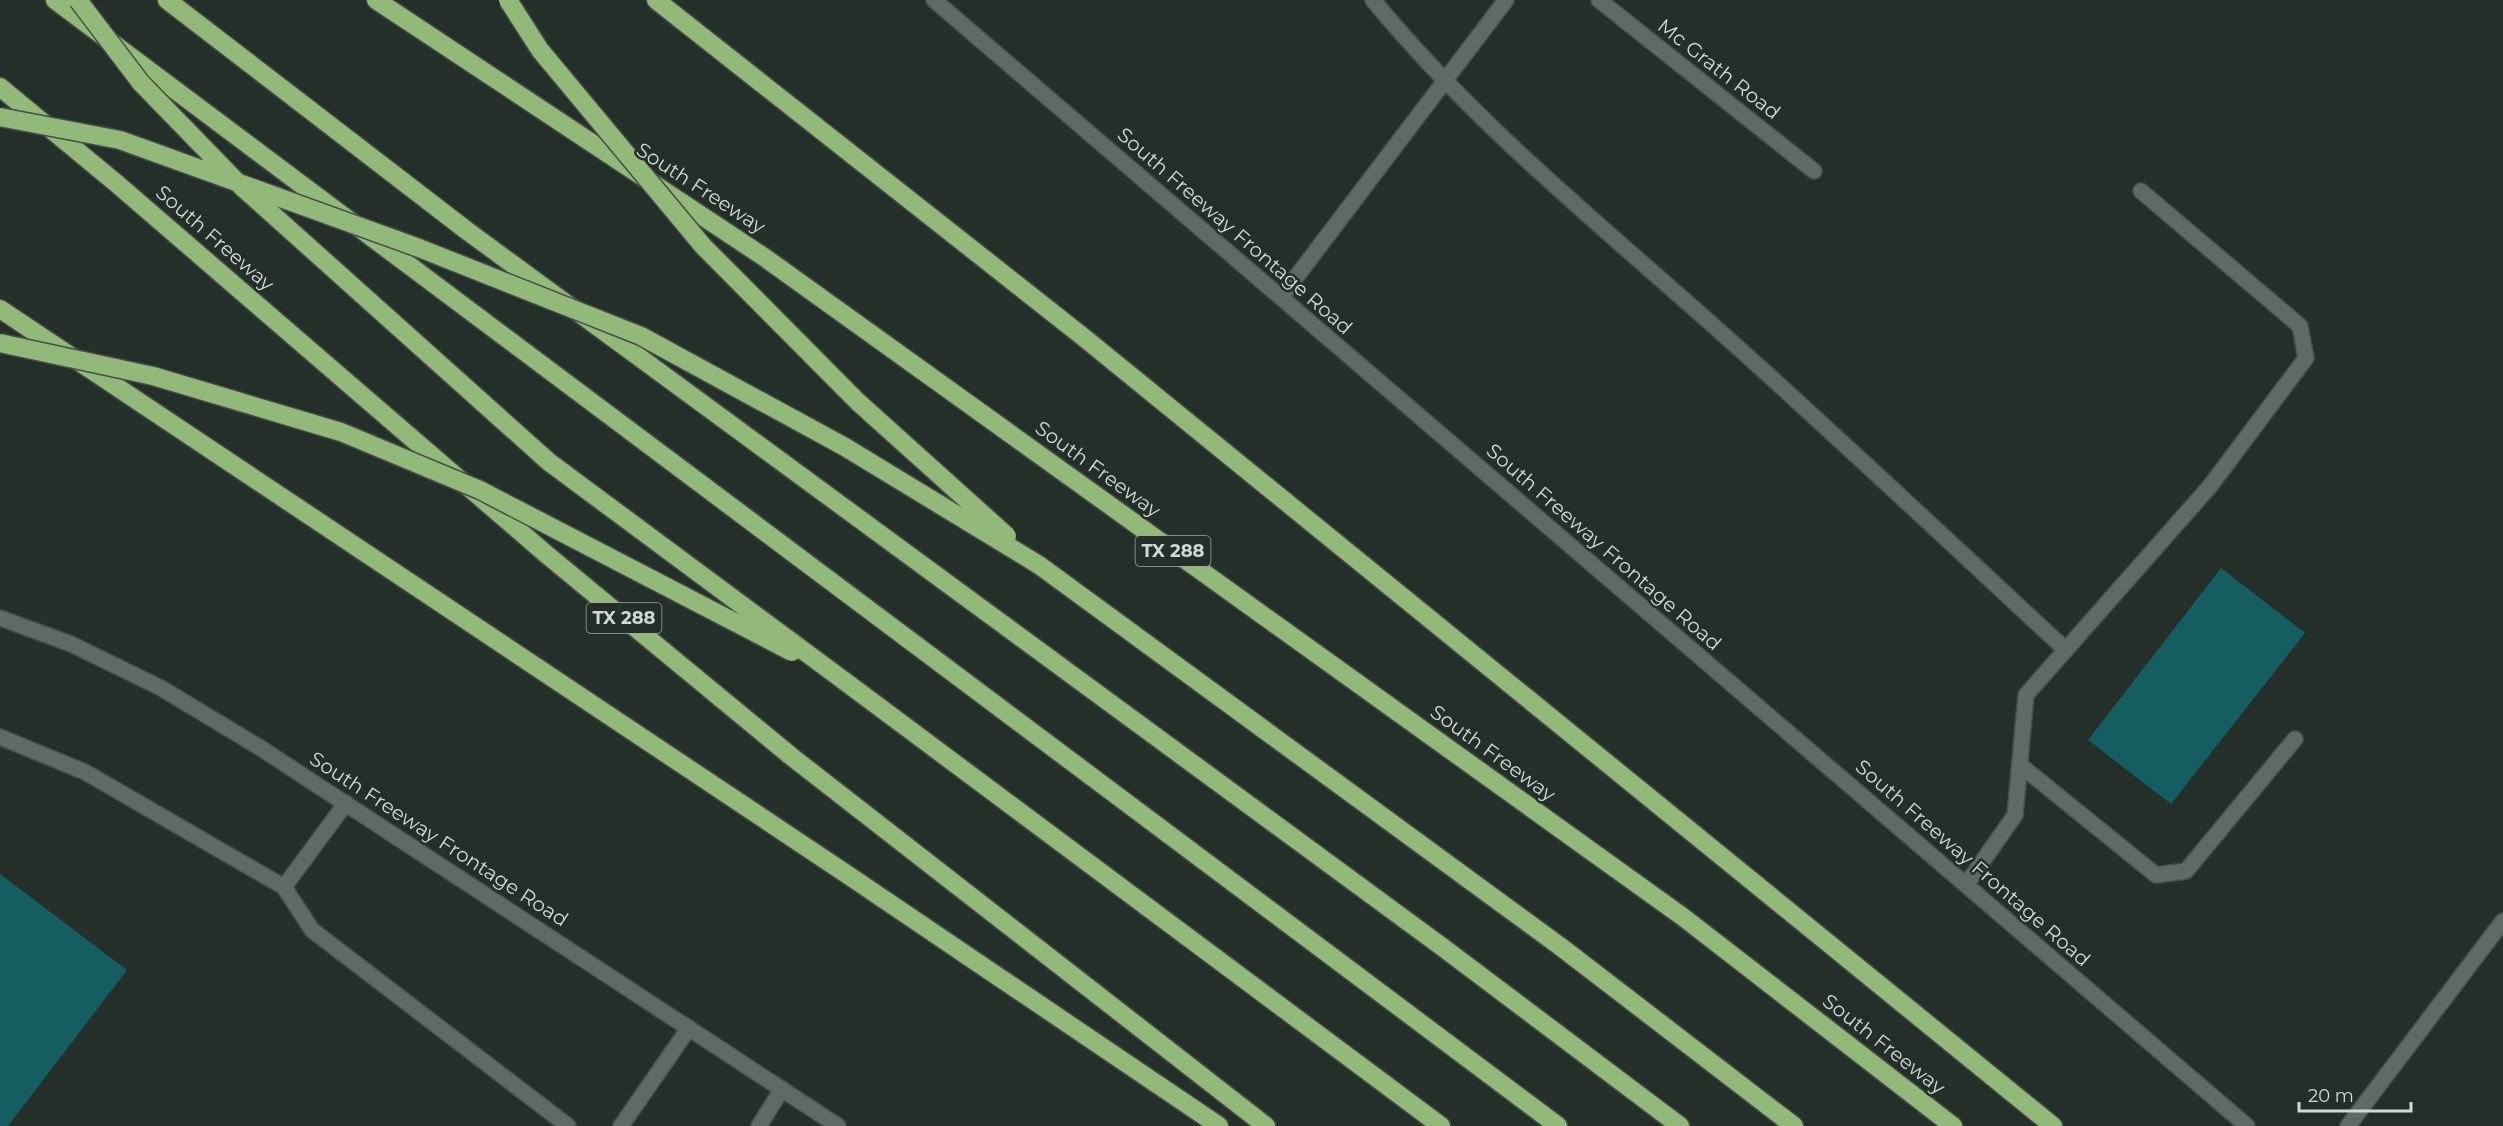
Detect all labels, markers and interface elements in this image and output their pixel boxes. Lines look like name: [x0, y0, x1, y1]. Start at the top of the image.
street label: Mc Grath Road: [1653, 14, 1785, 124]
street label: South Freeway Frontage Road: [1113, 122, 1357, 340]
street label: South Freeway: [632, 137, 770, 239]
street label: South Freeway: [151, 180, 279, 296]
street label: South Freeway: [1031, 416, 1165, 523]
street label: South Freeway Frontage Road: [1482, 438, 1726, 656]
road number: TX 288: [1136, 536, 1210, 566]
road number: TX 288: [586, 603, 662, 633]
street label: South Freeway: [1426, 700, 1560, 807]
street label: South Freeway Frontage Road: [305, 746, 573, 932]
street label: South Freeway Frontage Road: [1851, 754, 2095, 972]
street label: South Freeway: [1818, 989, 1950, 1099]
scale bar: [2299, 1075, 2412, 1113]
text: 20 m: [2308, 1085, 2354, 1107]

